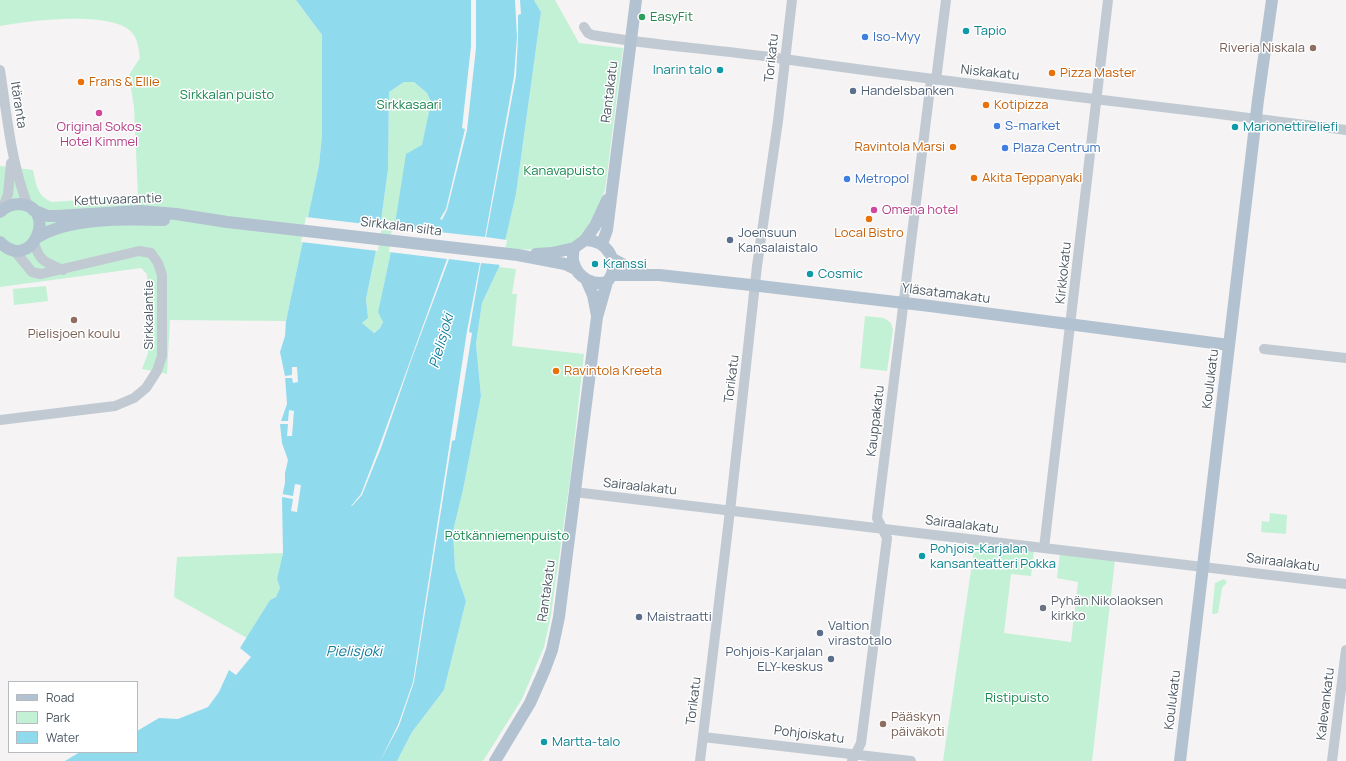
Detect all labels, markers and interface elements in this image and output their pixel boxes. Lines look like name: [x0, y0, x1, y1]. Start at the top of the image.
place label: EasyFit: [650, 9, 693, 25]
marker: EasyFit: [637, 12, 647, 22]
place label: Tapio: [974, 23, 1006, 39]
marker: Tapio: [961, 26, 971, 36]
place label: Iso-Myy: [873, 29, 921, 45]
marker: Iso-Myy: [860, 32, 870, 42]
street label: Torikatu: [762, 33, 782, 83]
place label: Riveria Niskala: [1220, 40, 1305, 56]
marker: Riveria Niskala: [1308, 43, 1318, 53]
street label: Rantakatu: [598, 60, 622, 124]
place label: Inarin talo: [653, 62, 712, 78]
street label: Niskakatu: [960, 62, 1020, 84]
marker: Inarin talo: [715, 65, 725, 75]
place label: Pizza Master: [1060, 65, 1136, 81]
marker: Pizza Master: [1047, 68, 1057, 78]
place label: Frans & Ellie: [89, 74, 160, 90]
marker: Frans & Ellie: [76, 77, 86, 87]
street label: Itäranta: [7, 80, 29, 130]
place label: Handelsbanken: [861, 83, 954, 99]
marker: Handelsbanken: [848, 86, 858, 96]
park label: Sirkkalan puisto: [180, 87, 274, 103]
park label: Sirkkasaari: [377, 97, 441, 113]
place label: Kotipizza: [994, 97, 1048, 113]
marker: Kotipizza: [981, 100, 991, 110]
marker: Original Sokos Hotel Kimmel: [94, 108, 104, 118]
place label: S-market: [1005, 118, 1061, 134]
place label: Original Sokos Hotel Kimmel: [57, 119, 141, 150]
place label: Marionettireliefi: [1243, 119, 1338, 135]
marker: S-market: [992, 121, 1002, 131]
marker: Marionettireliefi: [1230, 122, 1240, 132]
place label: Ravintola Marsi: [855, 139, 945, 155]
place label: Plaza Centrum: [1013, 140, 1100, 156]
marker: Ravintola Marsi: [948, 142, 958, 152]
marker: Plaza Centrum: [1000, 143, 1010, 153]
park label: Kanavapuisto: [524, 163, 604, 179]
place label: Akita Teppanyaki: [982, 170, 1082, 186]
place label: Metropol: [855, 171, 909, 187]
marker: Akita Teppanyaki: [969, 173, 979, 183]
marker: Metropol: [842, 174, 852, 184]
street label: Kettuvaarantie: [74, 191, 162, 209]
place label: Omena hotel: [882, 202, 958, 218]
marker: Omena hotel: [869, 205, 879, 215]
street label: Sirkkalan silta: [359, 214, 443, 240]
marker: Local Bistro: [864, 214, 874, 224]
place label: Joensuun Kansalaistalo: [738, 225, 818, 256]
place label: Local Bistro: [834, 225, 904, 241]
marker: Joensuun Kansalaistalo: [725, 235, 735, 245]
street label: Kirkkokatu: [1053, 241, 1075, 305]
place label: Kranssi: [603, 256, 647, 272]
marker: Kranssi: [590, 259, 600, 269]
place label: Cosmic: [818, 266, 863, 282]
marker: Cosmic: [805, 269, 815, 279]
street label: Sirkkalantie: [141, 280, 157, 350]
street label: Yläsatamakatu: [901, 281, 991, 307]
water label: Pielisjoki: [426, 312, 458, 370]
marker: Pielisjoen koulu: [69, 315, 79, 325]
place label: Pielisjoen koulu: [28, 326, 120, 342]
street label: Koulukatu: [1200, 348, 1222, 410]
street label: Torikatu: [721, 354, 743, 404]
place label: Ravintola Kreeta: [564, 363, 662, 379]
marker: Ravintola Kreeta: [551, 366, 561, 376]
street label: Kauppakatu: [864, 384, 888, 458]
street label: Sairaalakatu: [602, 475, 678, 499]
street label: Sairaalakatu: [924, 513, 1000, 537]
park label: Pötkänniemenpuisto: [445, 528, 569, 544]
place label: Pohjois-Karjalan kansanteatteri Pokka: [930, 541, 1056, 572]
marker: Pohjois-Karjalan kansanteatteri Pokka: [917, 551, 927, 561]
street label: Sairaalakatu: [1245, 551, 1321, 575]
street label: Rantakatu: [535, 559, 559, 623]
place label: Pyhän Nikolaoksen kirkko: [1051, 593, 1163, 624]
marker: Pyhän Nikolaoksen kirkko: [1038, 603, 1048, 613]
place label: Maistraatti: [647, 609, 712, 625]
marker: Maistraatti: [634, 612, 644, 622]
place label: Valtion virastotalo: [828, 618, 892, 649]
marker: Valtion virastotalo: [815, 628, 825, 638]
water label: Pielisjoki: [326, 644, 382, 660]
place label: Pohjois-Karjalan ELY-keskus: [725, 644, 823, 675]
marker: Pohjois-Karjalan ELY-keskus: [826, 654, 836, 664]
street label: Kalevankatu: [1314, 667, 1338, 741]
street label: Koulukatu: [1162, 669, 1184, 731]
street label: Torikatu: [683, 676, 705, 726]
legend: [8, 681, 138, 753]
text: Road: [46, 689, 74, 706]
park label: Ristipuisto: [985, 690, 1049, 706]
text: Park: [46, 709, 70, 726]
place label: Pääskyn päiväkoti: [891, 709, 945, 740]
marker: Pääskyn päiväkoti: [878, 719, 888, 729]
street label: Pohjoiskatu: [773, 723, 845, 747]
text: Water: [46, 729, 79, 746]
place label: Martta-talo: [552, 734, 620, 750]
marker: Martta-talo: [539, 737, 549, 747]

